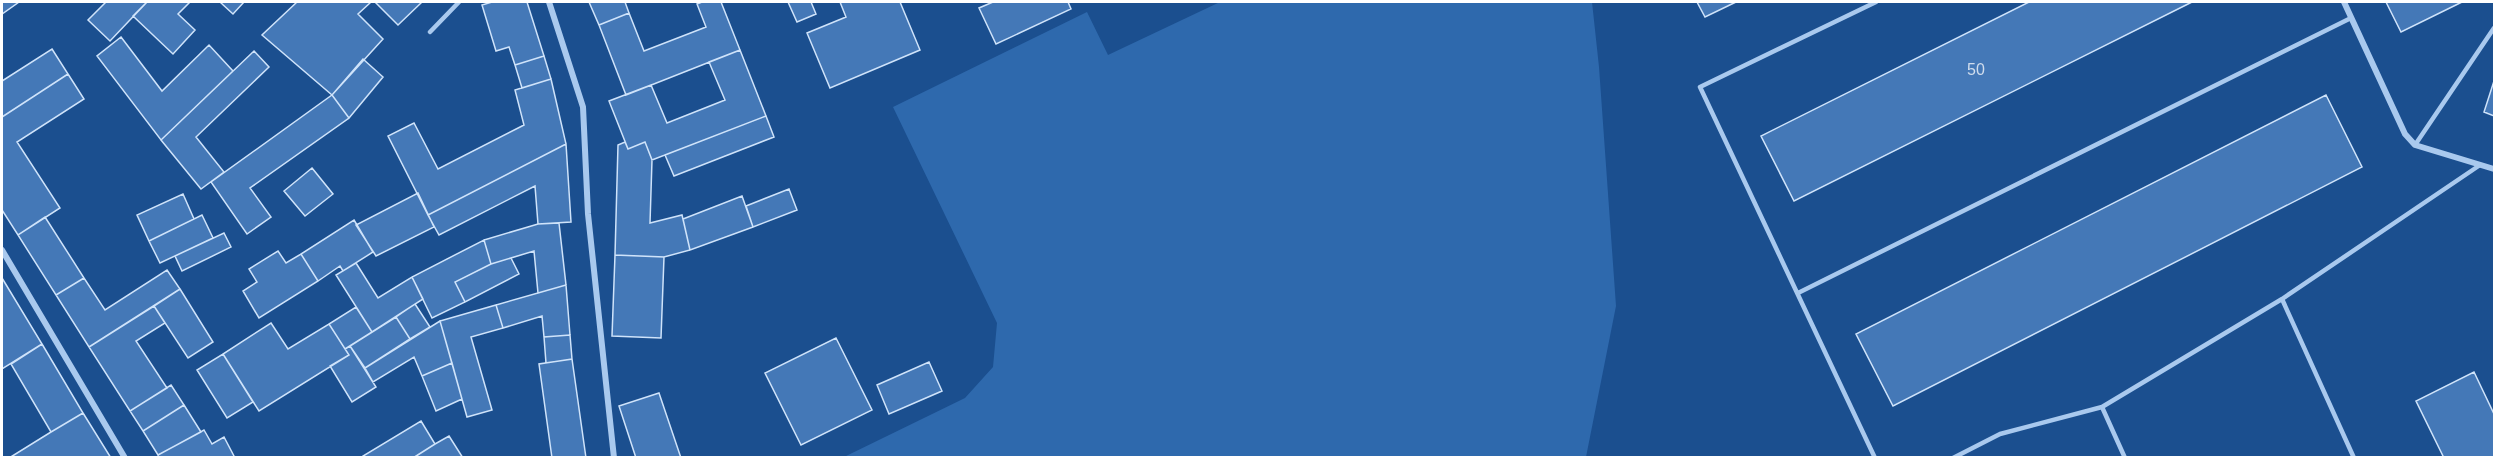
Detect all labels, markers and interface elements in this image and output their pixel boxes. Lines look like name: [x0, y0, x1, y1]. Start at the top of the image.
house number: 50: [1967, 61, 1985, 78]

